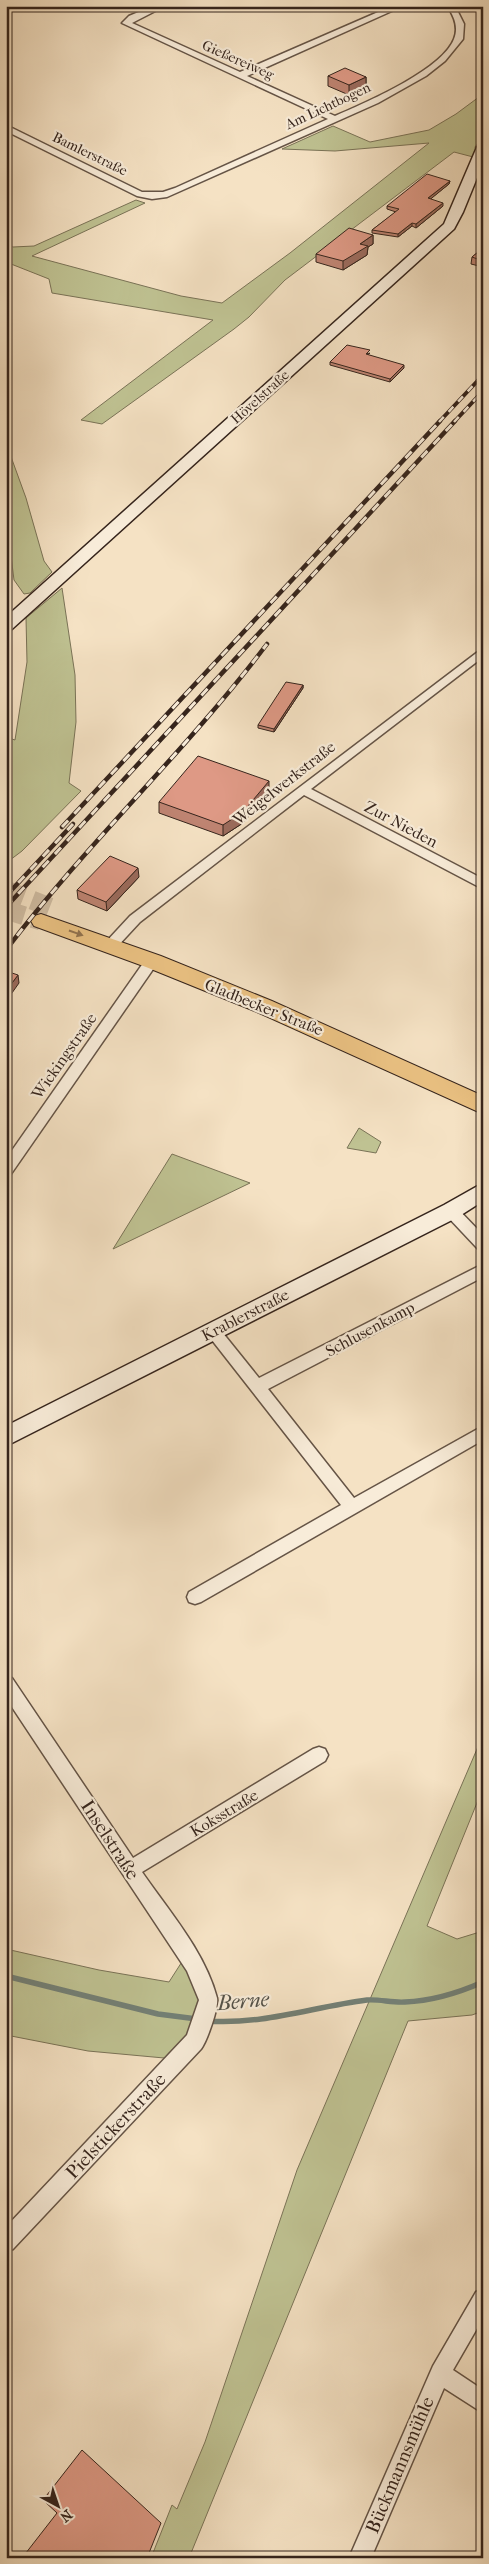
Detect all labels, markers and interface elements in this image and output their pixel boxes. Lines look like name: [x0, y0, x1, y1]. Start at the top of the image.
street label: Gießereiweg: [199, 37, 277, 84]
street label: Am Lichtbogen: [282, 79, 373, 134]
street label: Bamlerstraße: [50, 129, 130, 179]
street label: Hövelstraße: [227, 366, 293, 428]
street label: Weigelwerkstraße: [228, 737, 339, 830]
street label: Zur Nieden: [361, 797, 442, 852]
one-way arrow: [68, 930, 83, 937]
street label: Gladbecker Straße: [202, 975, 326, 1039]
street label: Wickingstraße: [27, 1009, 101, 1103]
street label: Krablerstraße: [198, 1285, 292, 1345]
street label: Schlusenkamp: [322, 1297, 418, 1360]
street label: Koksstraße: [187, 1785, 262, 1841]
street label: Inselstraße: [76, 1796, 144, 1884]
water label: Berne: [215, 1987, 271, 2015]
street label: Pielstickerstraße: [61, 2069, 171, 2183]
street label: Bückmannsmühle: [361, 2393, 439, 2537]
north arrow: [32, 2482, 82, 2532]
text: N: [56, 2506, 76, 2526]

